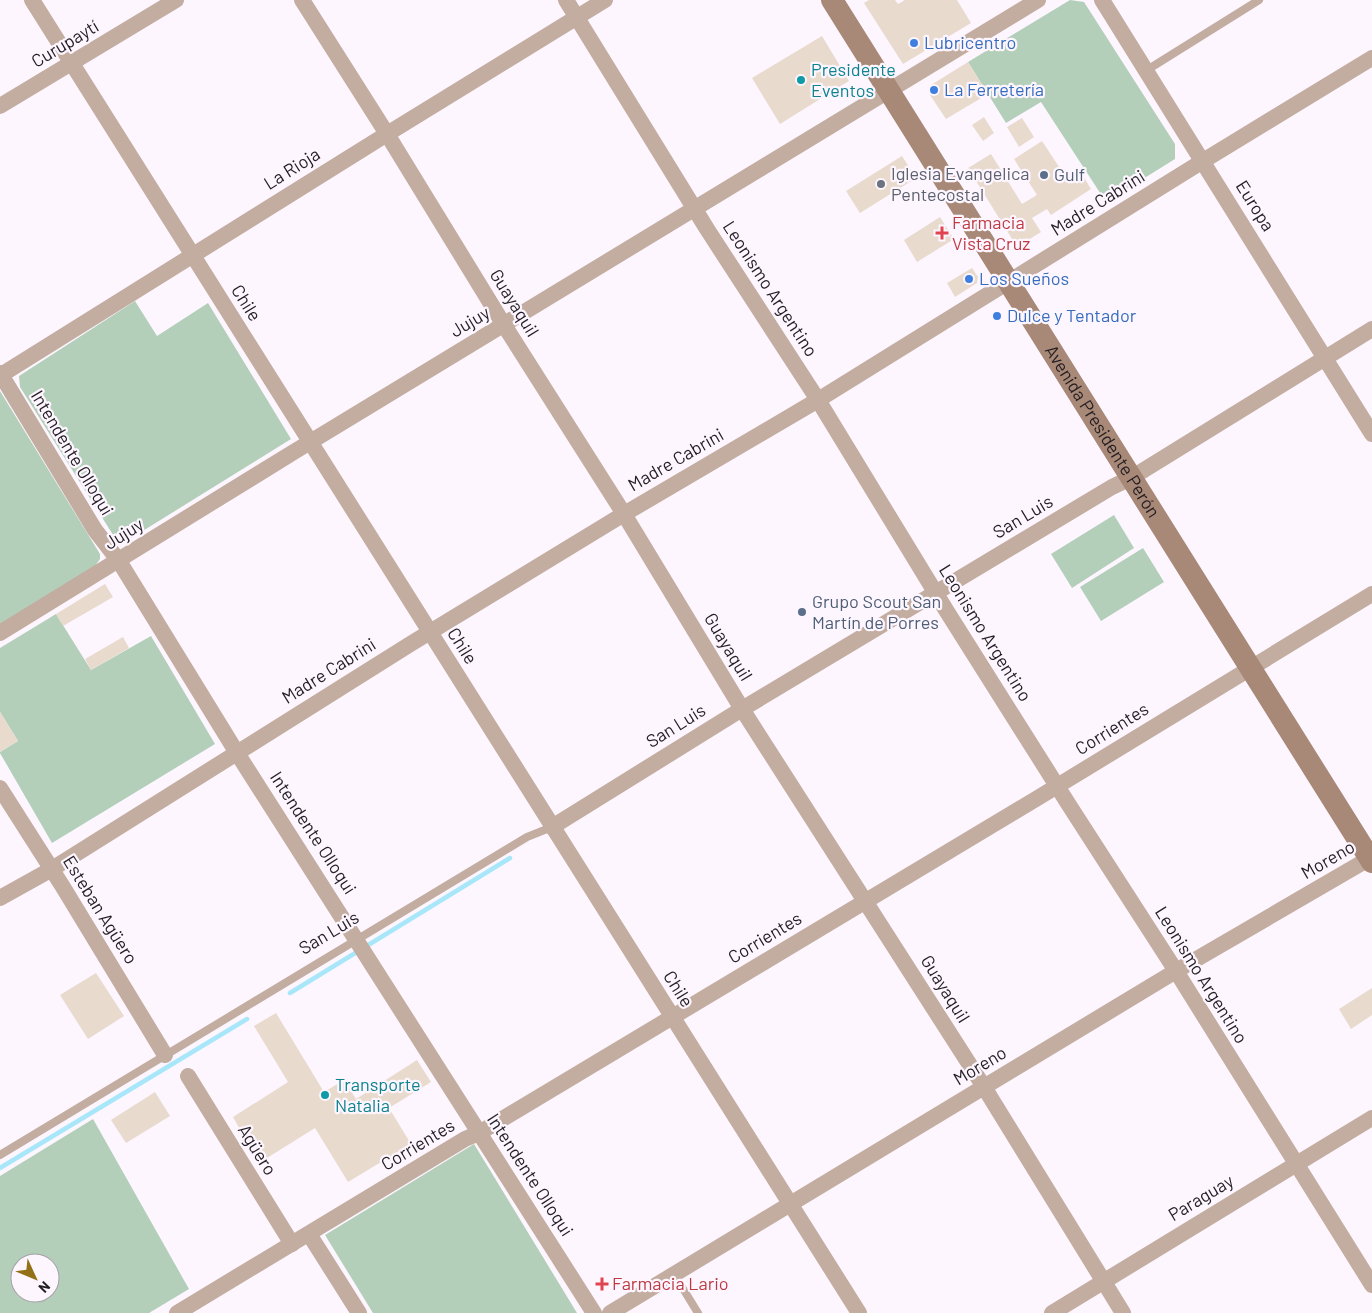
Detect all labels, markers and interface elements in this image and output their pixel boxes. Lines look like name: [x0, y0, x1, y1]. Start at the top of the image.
street label: Curupaytí: [27, 14, 102, 72]
place label: Lubricentro: [924, 31, 1016, 53]
marker: Lubricentro: [908, 37, 920, 49]
place label: Presidente Eventos: [811, 58, 896, 101]
marker: Presidente Eventos: [795, 74, 807, 86]
place label: La Ferretería: [944, 78, 1044, 100]
marker: La Ferretería: [928, 84, 940, 96]
street label: La Rioja: [259, 142, 324, 194]
place label: Iglesia Evangelica Pentecostal: [891, 162, 1030, 205]
place label: Gulf: [1054, 163, 1085, 185]
street label: Madre Cabrini: [1046, 165, 1149, 240]
marker: Gulf: [1038, 169, 1050, 181]
street label: Europa: [1232, 176, 1280, 235]
marker: Iglesia Evangelica Pentecostal: [875, 178, 887, 190]
place label: Farmacia Vista Cruz: [952, 211, 1030, 254]
street label: Leonismo Argentino: [719, 216, 823, 360]
marker: Farmacia Vista Cruz: [936, 227, 948, 239]
street label: Guayaquil: [486, 265, 544, 340]
place label: Los Sueños: [979, 267, 1069, 289]
marker: Los Sueños: [963, 273, 975, 285]
street label: Chile: [227, 280, 266, 325]
street label: Jujuy: [446, 301, 493, 341]
place label: Dulce y Tentador: [1007, 304, 1137, 326]
marker: Dulce y Tentador: [991, 310, 1003, 322]
street label: Avenida Presidente Perón: [1041, 340, 1165, 521]
street label: Intendente Olloqui: [27, 386, 119, 519]
street label: Madre Cabrini: [624, 423, 727, 495]
street label: San Luis: [988, 490, 1056, 543]
street label: Jujuy: [100, 513, 147, 554]
street label: Leonismo Argentino: [935, 560, 1037, 705]
place label: Grupo Scout San Martín de Porres: [812, 590, 941, 633]
marker: Grupo Scout San Martín de Porres: [796, 606, 808, 618]
street label: Guayaquil: [700, 609, 758, 684]
street label: Chile: [443, 623, 482, 668]
street label: Madre Cabrini: [277, 633, 380, 708]
street label: Corrientes: [1071, 697, 1152, 759]
street label: San Luis: [642, 698, 709, 752]
street label: Intendente Olloqui: [266, 767, 362, 898]
street label: Moreno: [1297, 835, 1358, 883]
street label: Esteban Agüero: [59, 851, 143, 968]
street label: Leonismo Argentino: [1151, 902, 1253, 1047]
street label: San Luis: [294, 906, 362, 959]
street label: Corrientes: [724, 907, 805, 968]
street label: Guayaquil: [917, 951, 975, 1026]
street label: Chile: [659, 966, 698, 1011]
street label: Moreno: [949, 1041, 1010, 1090]
place label: Transporte Natalia: [335, 1073, 421, 1116]
marker: Transporte Natalia: [319, 1089, 331, 1101]
street label: Intendente Olloqui: [483, 1109, 579, 1240]
street label: Corrientes: [377, 1114, 458, 1175]
street label: Agüero: [234, 1120, 282, 1179]
street label: Paraguay: [1164, 1169, 1237, 1225]
north arrow: [10, 1253, 60, 1303]
place label: Farmacia Lario: [612, 1272, 729, 1294]
text: N: [35, 1278, 54, 1297]
marker: Farmacia Lario: [596, 1278, 608, 1290]

